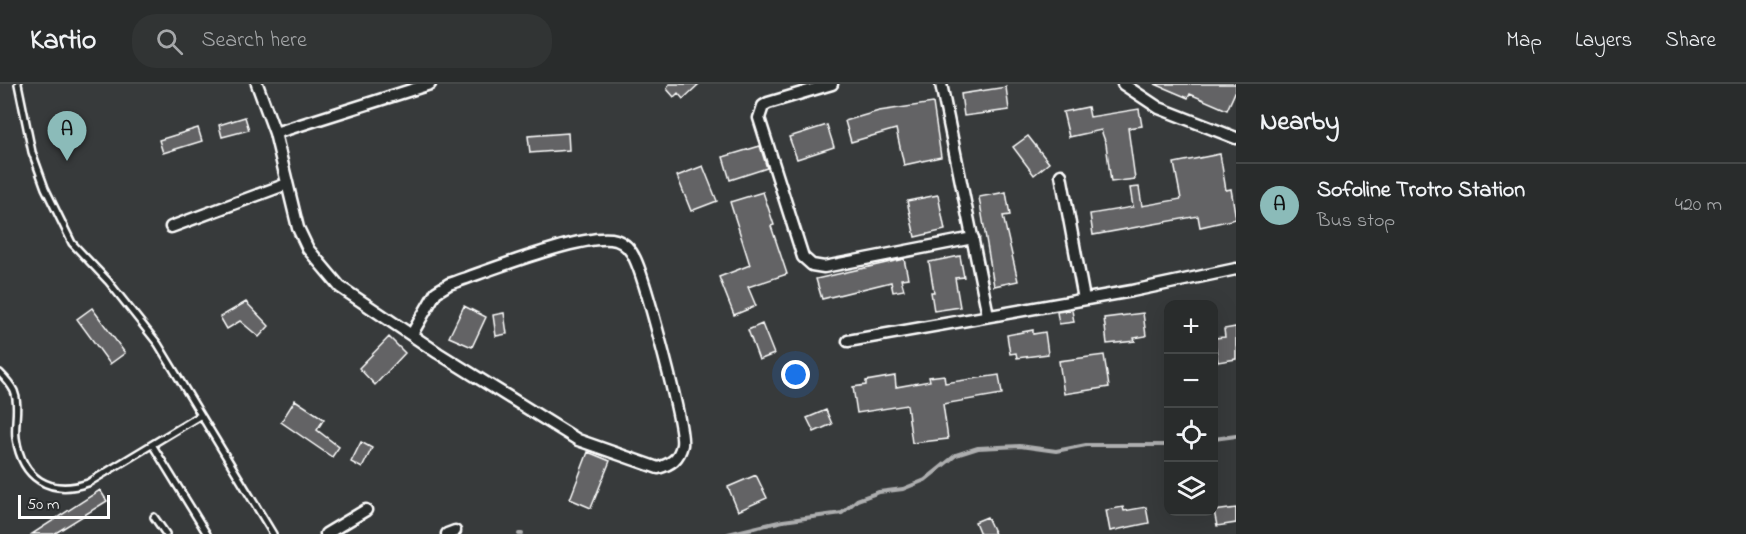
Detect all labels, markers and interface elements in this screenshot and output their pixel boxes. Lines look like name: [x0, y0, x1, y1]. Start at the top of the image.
search box: [132, 14, 552, 68]
text: Kartio: [30, 21, 96, 62]
icon: search: [153, 25, 186, 58]
text: Search here: [201, 25, 307, 57]
text: Map: [1506, 26, 1542, 56]
text: Layers: [1575, 26, 1632, 56]
text: Share: [1665, 26, 1716, 56]
text: Nearby: [1260, 104, 1339, 142]
pin: A: [48, 112, 86, 161]
text: Sofoline Trotro Station: [1317, 175, 1525, 207]
text: A: [1273, 191, 1286, 220]
text: 420 m: [1675, 191, 1722, 220]
text: Bus stop: [1317, 207, 1395, 236]
map controls: [1164, 300, 1218, 516]
button: +: [1164, 300, 1218, 354]
button: −: [1164, 354, 1218, 408]
your location: [781, 360, 810, 389]
button: locate: [1164, 408, 1218, 462]
button: layers: [1164, 462, 1218, 516]
scale bar: [18, 492, 110, 520]
text: 50 m: [27, 493, 59, 517]

